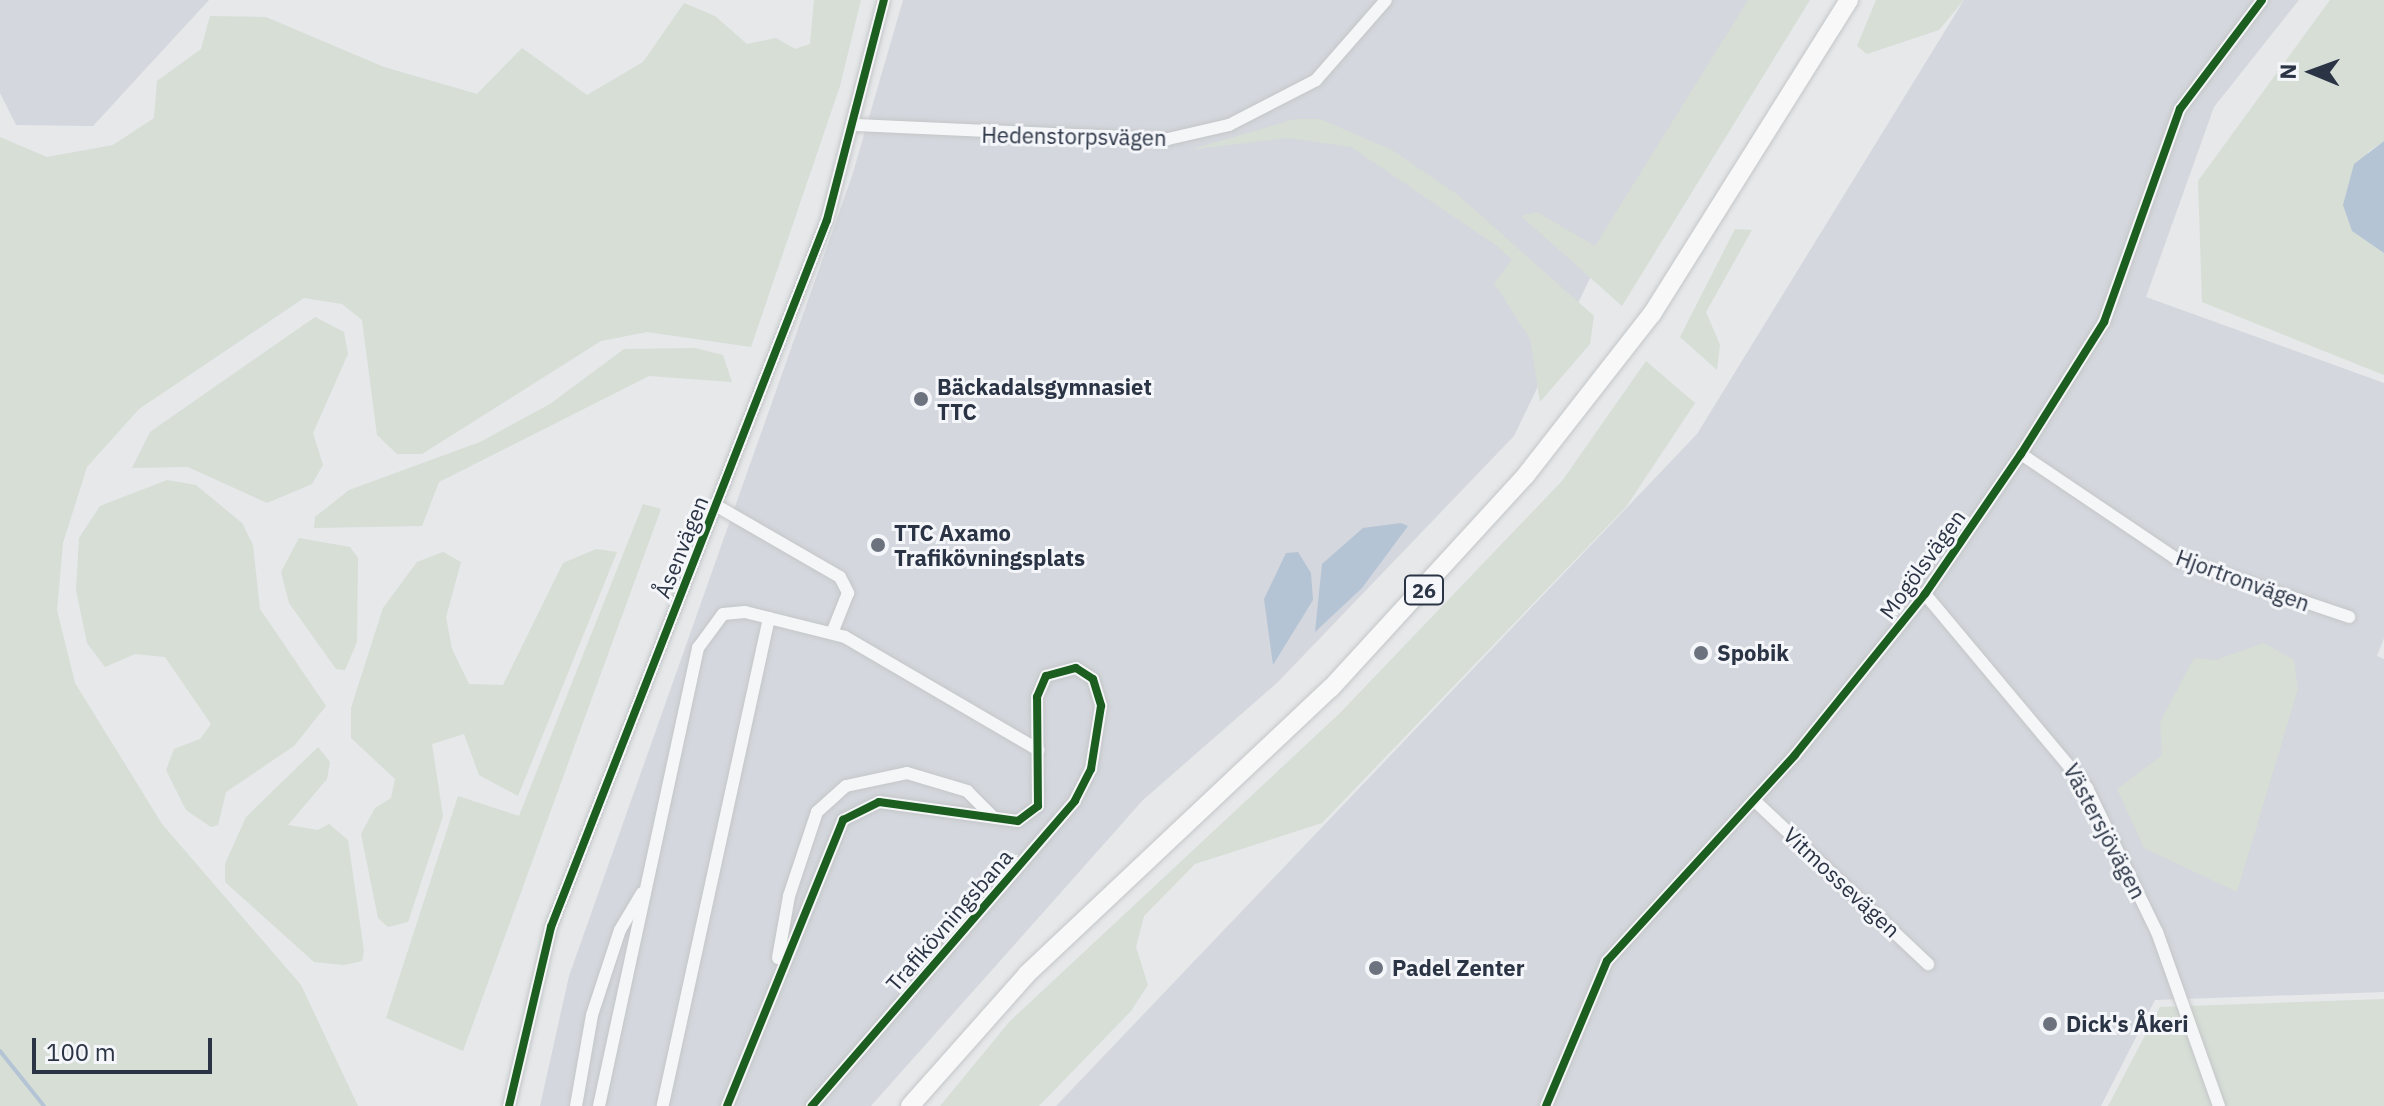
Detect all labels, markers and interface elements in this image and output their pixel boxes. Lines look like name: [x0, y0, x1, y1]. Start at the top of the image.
north arrow: [2272, 32, 2352, 112]
text: N: [2273, 63, 2302, 80]
street label: Hedenstorpsvägen: [981, 121, 1167, 151]
place label: Bäckadalsgymnasiet TTC: [937, 373, 1152, 424]
marker: Bäckadalsgymnasiet TTC: [912, 390, 930, 408]
street label: Åsenvägen: [649, 492, 713, 602]
street label: Mogölsvägen: [1873, 504, 1971, 624]
place label: TTC Axamo Trafikövningsplats: [894, 519, 1085, 570]
marker: TTC Axamo Trafikövningsplats: [869, 536, 887, 554]
street label: Hjortronvägen: [2173, 544, 2313, 616]
road number: 26: [1404, 574, 1444, 606]
place label: Spobik: [1717, 640, 1789, 666]
marker: Spobik: [1692, 644, 1710, 662]
street label: Västersjövägen: [2058, 759, 2152, 903]
street label: Vitmossevägen: [1778, 821, 1906, 943]
street label: Trafikövningsbana: [880, 844, 1018, 996]
place label: Padel Zenter: [1392, 955, 1525, 981]
marker: Padel Zenter: [1367, 959, 1385, 977]
place label: Dick's Åkeri: [2066, 1011, 2189, 1037]
marker: Dick's Åkeri: [2041, 1015, 2059, 1033]
scale bar: [36, 1022, 216, 1072]
text: 100 m: [46, 1036, 116, 1068]

